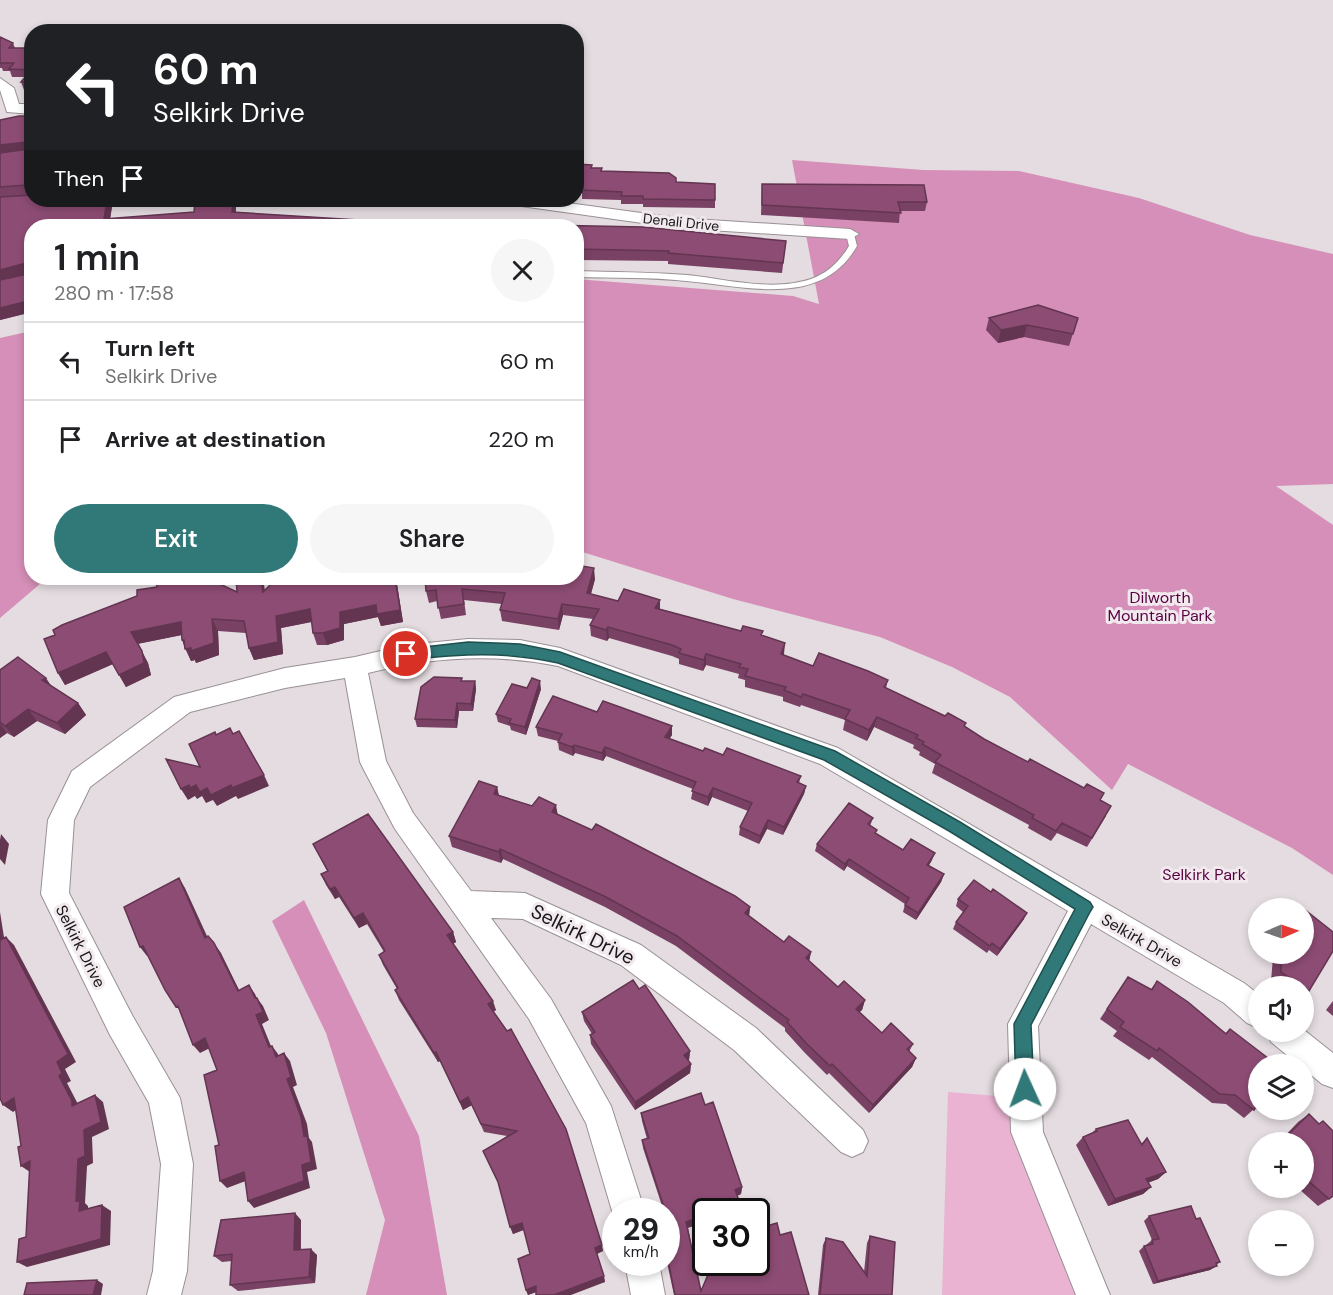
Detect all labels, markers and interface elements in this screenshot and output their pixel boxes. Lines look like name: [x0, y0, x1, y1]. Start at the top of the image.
text: 60 m: [153, 42, 259, 97]
icon: left: [54, 48, 132, 126]
text: Selkirk Drive: [153, 95, 305, 130]
icon: arrive: [116, 162, 149, 195]
text: Then: [54, 164, 104, 193]
street label: Denali Drive: [642, 209, 720, 235]
text: 1 min: [54, 234, 140, 281]
button: close: [491, 239, 554, 302]
text: 280 m · 17:58: [54, 280, 174, 306]
text: Turn left: [105, 334, 195, 363]
icon: left: [54, 345, 87, 378]
text: 60 m: [500, 347, 554, 376]
text: Selkirk Drive: [105, 363, 217, 389]
icon: arrive: [54, 423, 87, 456]
text: Arrive at destination: [105, 425, 326, 454]
text: 220 m: [488, 425, 554, 454]
button: Exit: [54, 504, 298, 573]
button: Share: [310, 504, 554, 573]
park label: Dilworth Mountain Park: [1107, 587, 1213, 626]
pin: [380, 628, 431, 679]
icon: arrive: [389, 637, 422, 670]
park label: Selkirk Park: [1162, 864, 1246, 885]
street label: Selkirk Drive: [527, 898, 639, 970]
north arrow: [1248, 898, 1314, 964]
map controls: [1248, 898, 1314, 1276]
street label: Selkirk Drive: [51, 901, 110, 991]
street label: Selkirk Drive: [1098, 909, 1186, 972]
button: sound: [1248, 976, 1314, 1042]
button: layers: [1248, 1054, 1314, 1120]
position arrow: [993, 1057, 1057, 1121]
button: +: [1248, 1132, 1314, 1198]
speed limit sign: 30: [692, 1198, 770, 1276]
text: 29: [623, 1210, 659, 1249]
button: −: [1248, 1210, 1314, 1276]
text: km/h: [623, 1242, 659, 1262]

